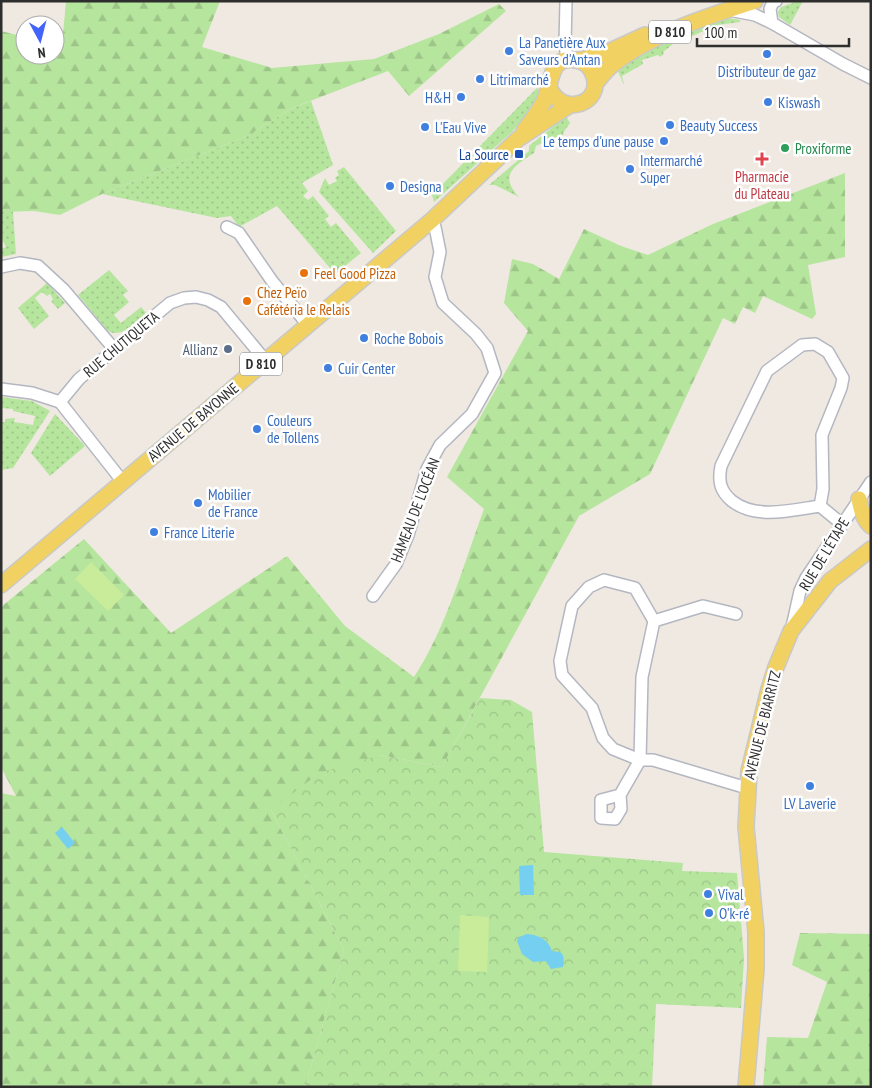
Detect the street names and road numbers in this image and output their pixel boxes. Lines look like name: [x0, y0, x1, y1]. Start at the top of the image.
road number: D 810: [649, 21, 691, 44]
street label: RUE CHUTIQUETA: [79, 306, 163, 381]
road number: D 810: [240, 352, 282, 376]
street label: AVENUE DE BAYONNE: [143, 378, 243, 466]
street label: HAMEAU DE L'OCÉAN: [386, 455, 444, 565]
street label: RUE DE L'ÉTAPE: [795, 514, 853, 594]
street label: AVENUE DE BIARRITZ: [739, 668, 785, 781]

